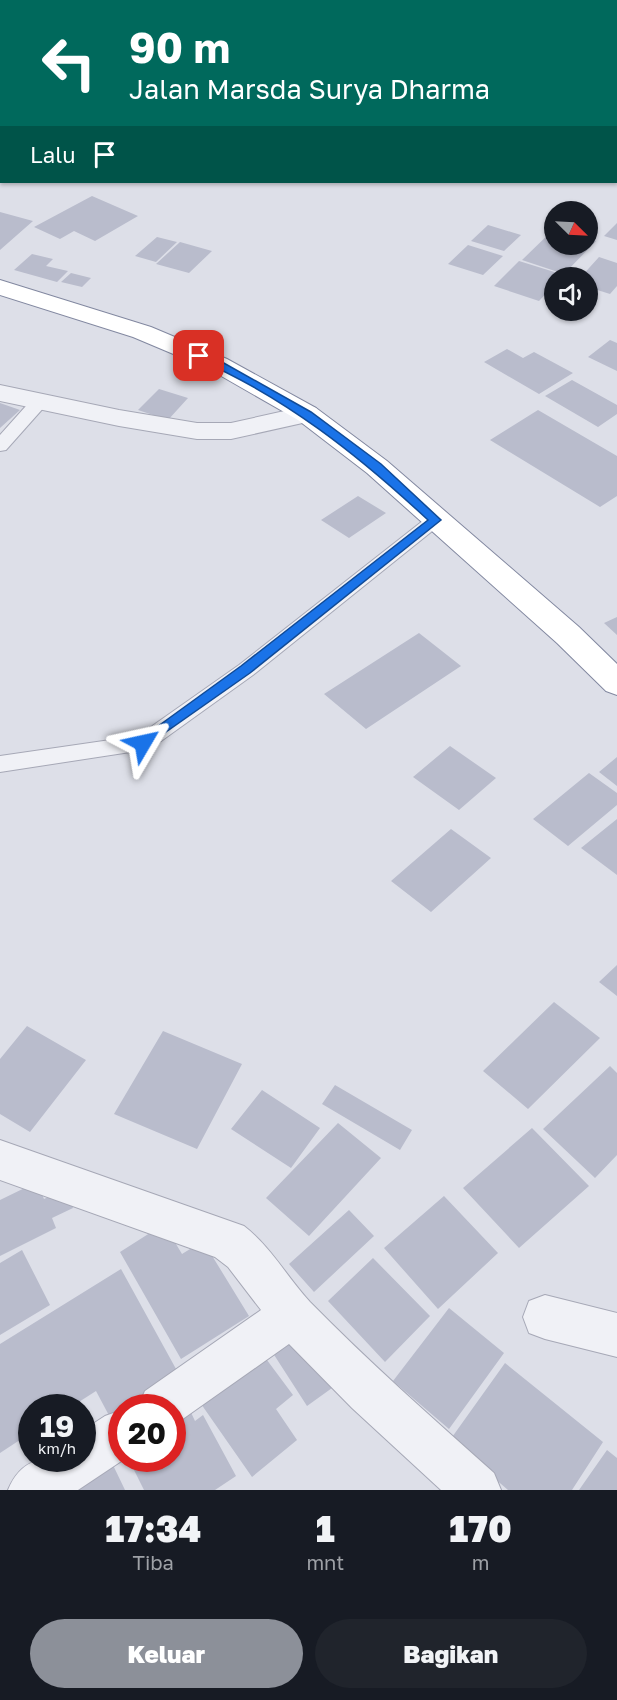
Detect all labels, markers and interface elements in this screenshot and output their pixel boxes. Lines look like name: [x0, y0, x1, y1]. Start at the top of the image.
text: 90 m: [129, 22, 230, 72]
icon: left: [30, 24, 108, 102]
text: Jalan Marsda Surya Dharma: [129, 73, 490, 105]
icon: arrive: [88, 138, 121, 171]
text: Lalu: [30, 141, 76, 168]
north arrow: [544, 201, 598, 255]
map controls: [544, 201, 598, 321]
button: sound: [544, 267, 598, 321]
pin: [173, 330, 224, 381]
icon: arrive: [182, 339, 215, 372]
position arrow: [111, 711, 175, 775]
speed limit sign: 20: [108, 1394, 186, 1472]
text: 19: [40, 1408, 74, 1444]
text: km/h: [38, 1439, 76, 1457]
text: 17:34: [105, 1507, 201, 1550]
text: 1: [316, 1507, 335, 1550]
text: 170: [449, 1507, 512, 1550]
text: Tiba: [133, 1550, 174, 1574]
text: mnt: [306, 1550, 344, 1574]
text: m: [472, 1550, 489, 1574]
button: Keluar: [30, 1619, 303, 1688]
button: Bagikan: [315, 1619, 587, 1688]

